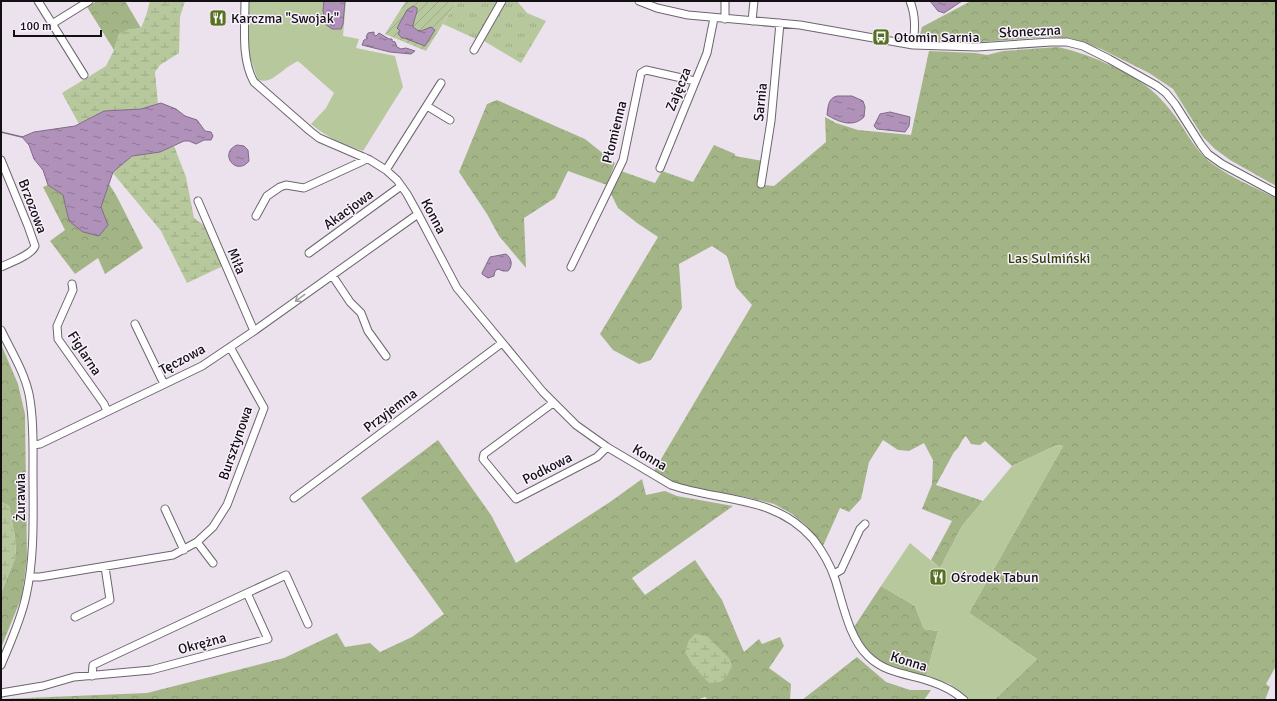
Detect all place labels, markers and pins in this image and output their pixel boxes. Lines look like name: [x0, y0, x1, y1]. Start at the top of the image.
restaurant icon: Karczma "Swojak": [208, 8, 228, 28]
place label: Karczma "Swojak": [231, 10, 339, 27]
bus stop icon: Otomin Sarnia: [871, 27, 891, 47]
place label: Otomin Sarnia: [894, 29, 980, 46]
restaurant icon: Ośrodek Tabun: [928, 567, 948, 587]
place label: Ośrodek Tabun: [951, 569, 1039, 586]

